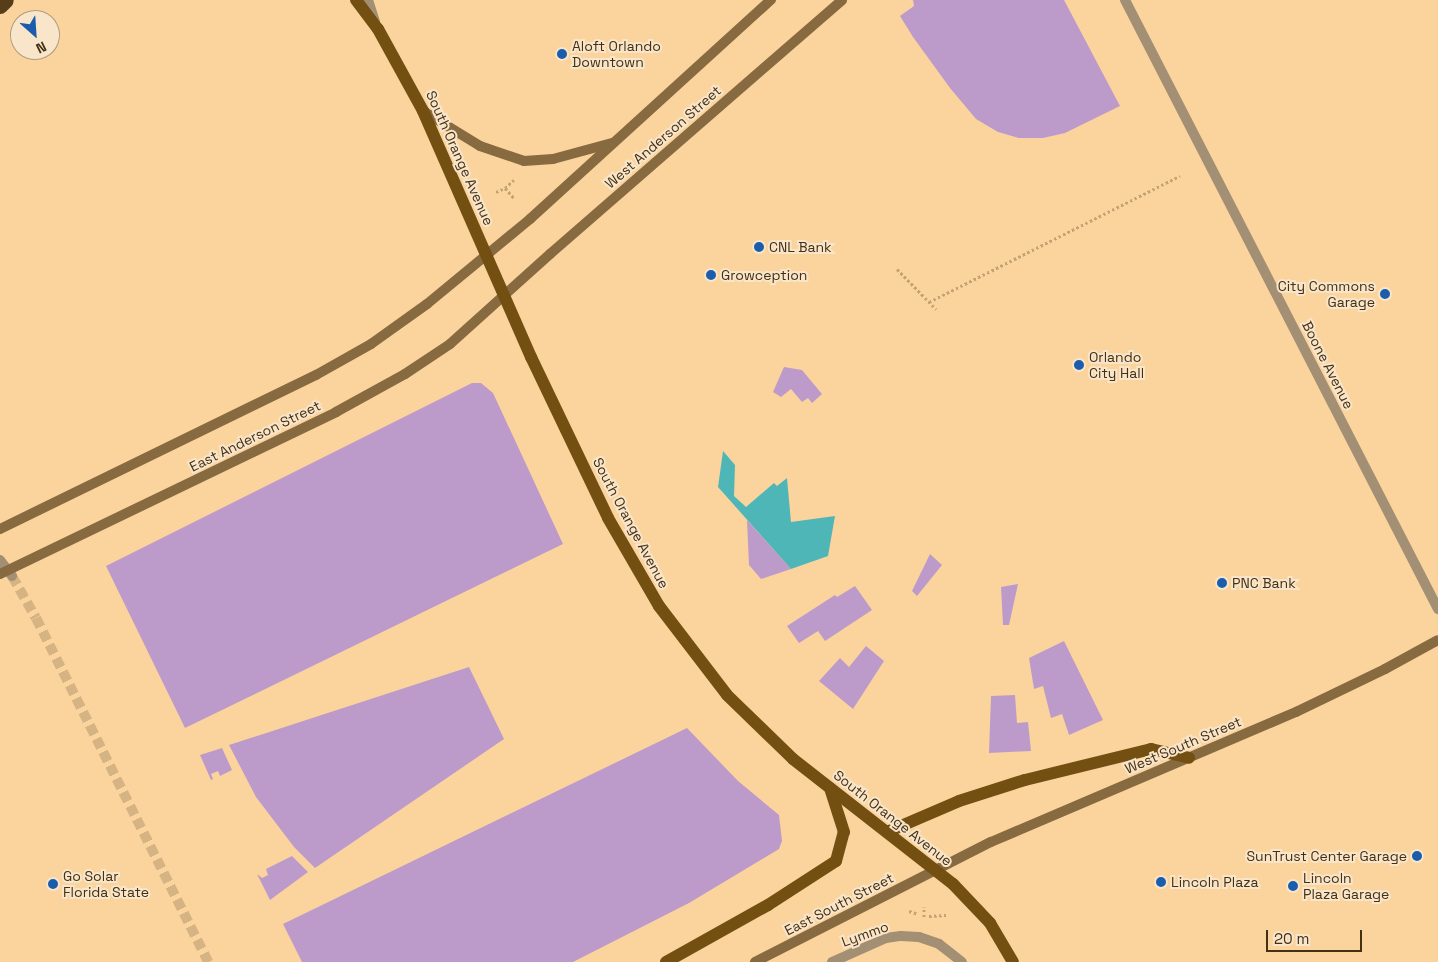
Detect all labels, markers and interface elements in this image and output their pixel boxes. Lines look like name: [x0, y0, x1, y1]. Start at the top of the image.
north arrow: [10, 10, 60, 60]
text: N: [33, 37, 49, 58]
place label: Aloft Orlando Downtown: [572, 38, 661, 70]
marker: Aloft Orlando Downtown: [556, 48, 568, 60]
street label: West Anderson Street: [601, 82, 725, 192]
street label: South Orange Avenue: [423, 88, 497, 228]
place label: CNL Bank: [769, 239, 832, 255]
marker: CNL Bank: [753, 241, 765, 253]
place label: Growception: [721, 267, 807, 283]
marker: Growception: [705, 269, 717, 281]
place label: City Commons Garage: [1278, 278, 1375, 310]
marker: City Commons Garage: [1379, 288, 1391, 300]
street label: Boone Avenue: [1299, 318, 1357, 412]
place label: Orlando City Hall: [1089, 349, 1144, 382]
marker: Orlando City Hall: [1073, 359, 1085, 371]
street label: East Anderson Street: [187, 397, 323, 475]
street label: South Orange Avenue: [589, 455, 673, 591]
place label: PNC Bank: [1232, 575, 1296, 591]
marker: PNC Bank: [1216, 577, 1228, 589]
street label: West South Street: [1122, 713, 1244, 777]
street label: South Orange Avenue: [830, 767, 956, 869]
place label: SunTrust Center Garage: [1247, 848, 1407, 864]
marker: SunTrust Center Garage: [1411, 850, 1423, 862]
place label: Go Solar Florida State: [63, 868, 149, 900]
street label: East South Street: [782, 869, 896, 939]
place label: Lincoln Plaza Garage: [1303, 870, 1389, 902]
place label: Lincoln Plaza: [1171, 874, 1258, 890]
marker: Lincoln Plaza: [1155, 876, 1167, 888]
marker: Go Solar Florida State: [47, 878, 59, 890]
marker: Lincoln Plaza Garage: [1287, 880, 1299, 892]
street label: Lymmo: [839, 918, 891, 950]
scale bar: [1268, 920, 1364, 952]
text: 20 m: [1274, 929, 1309, 948]

